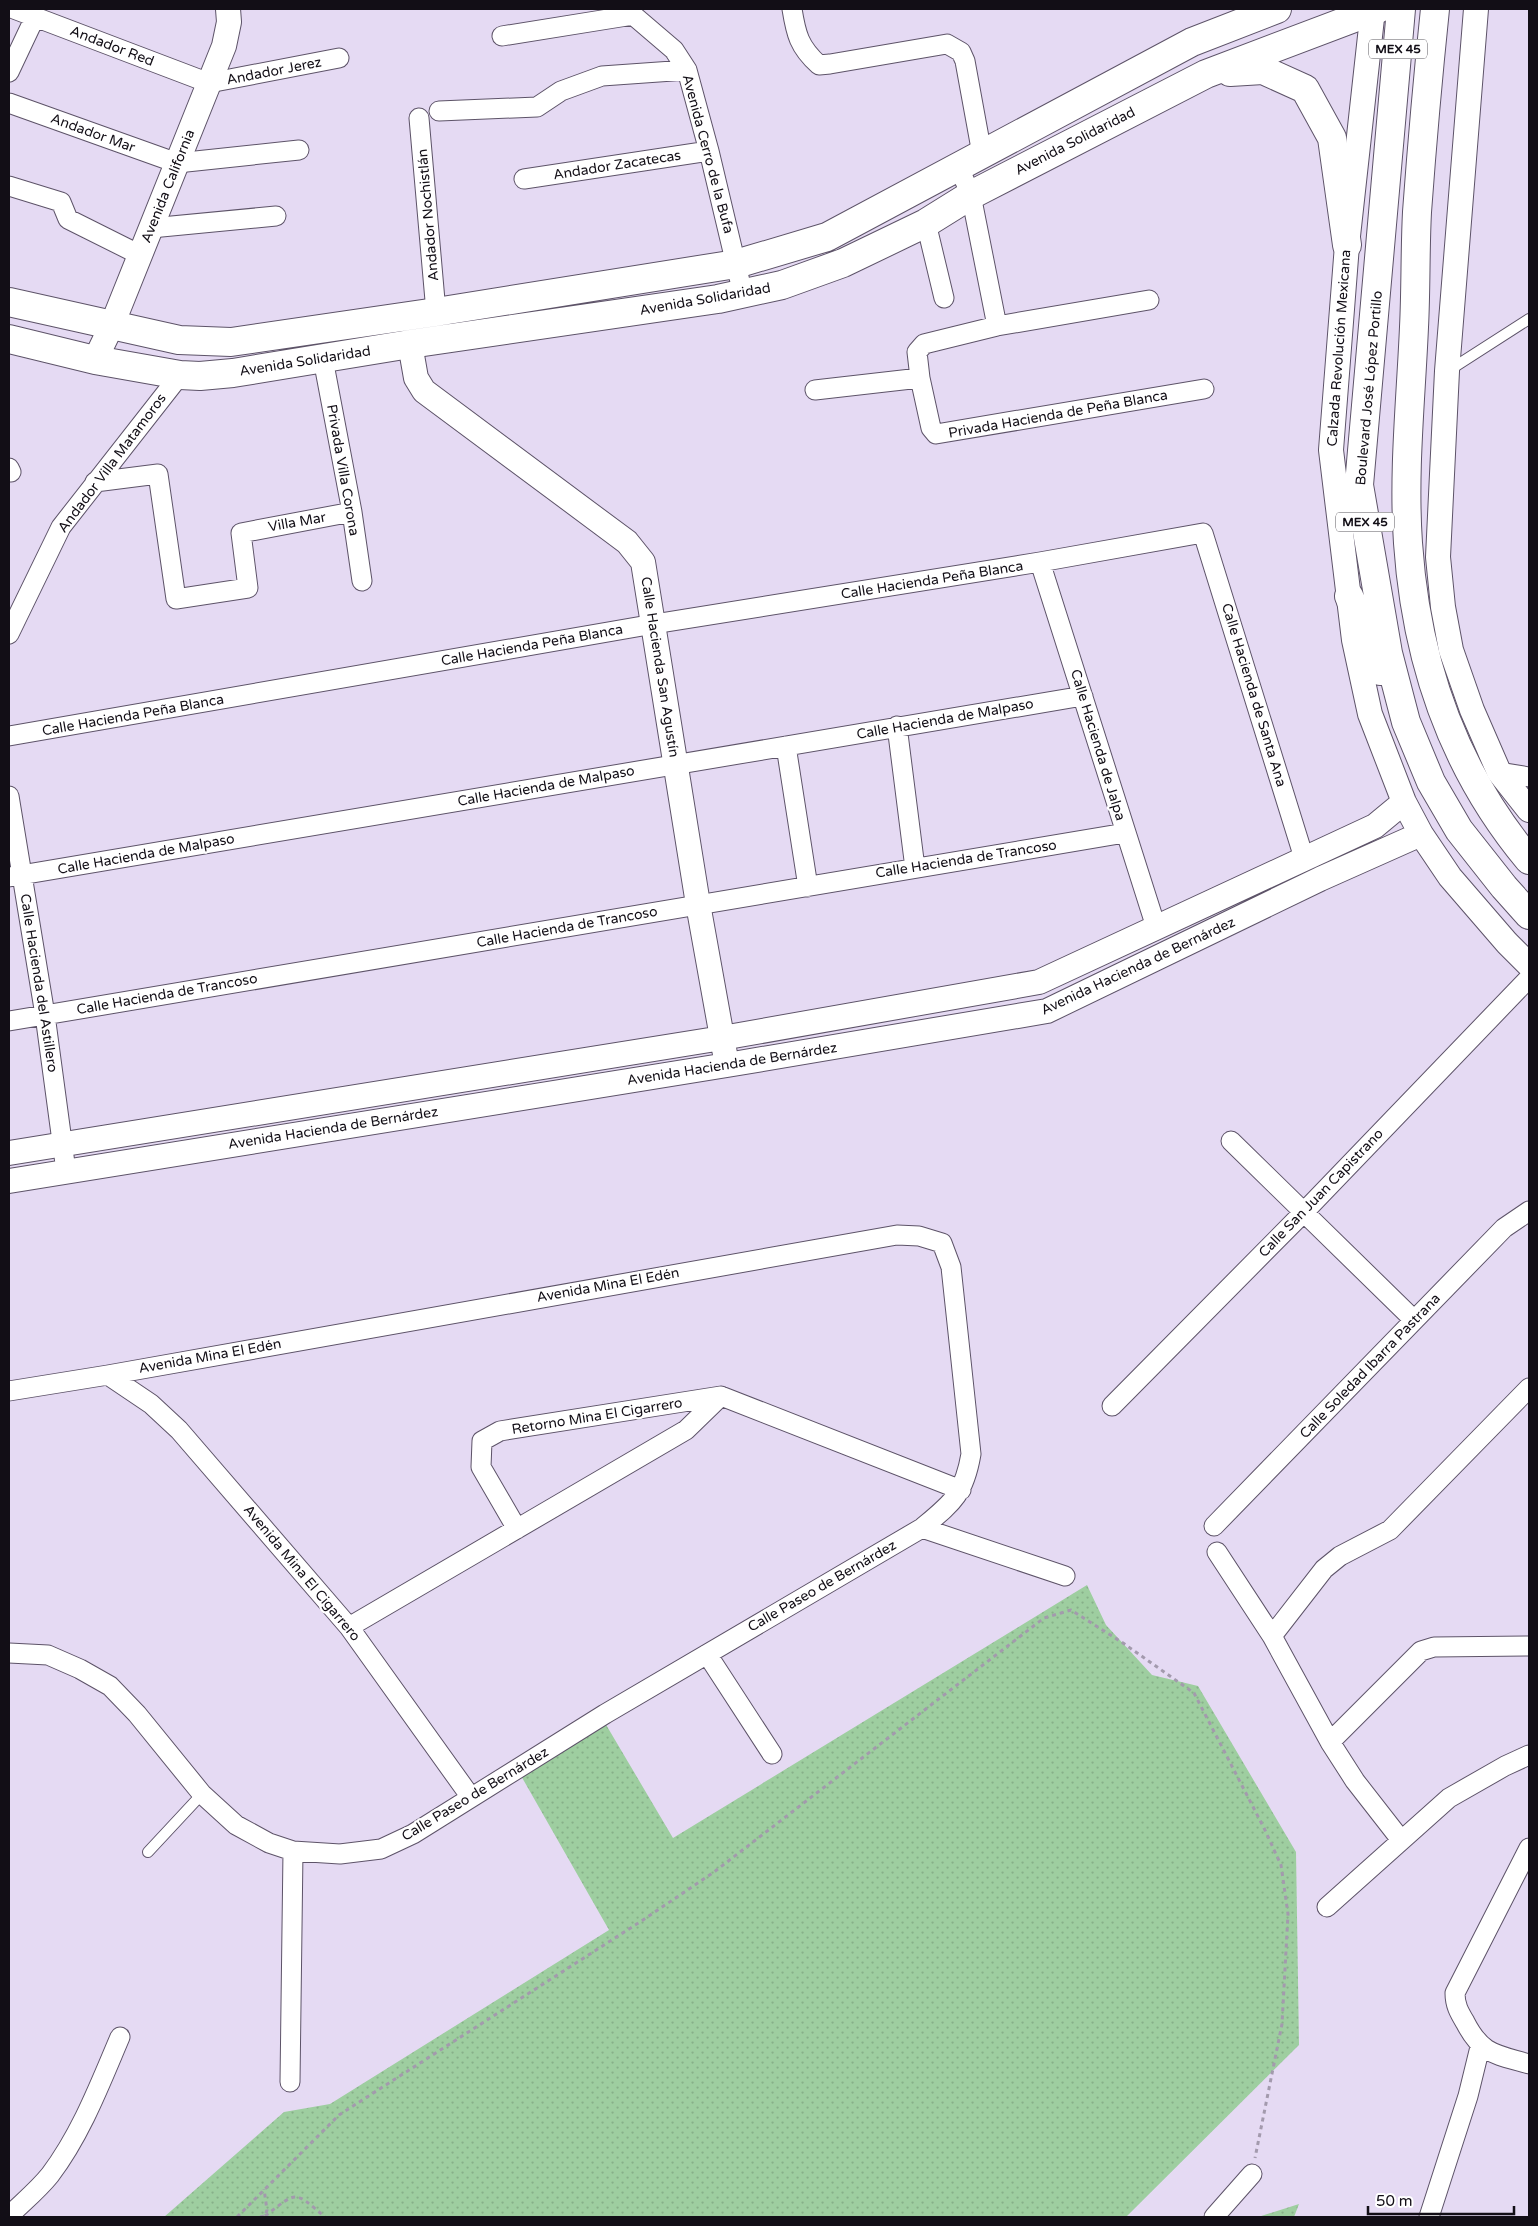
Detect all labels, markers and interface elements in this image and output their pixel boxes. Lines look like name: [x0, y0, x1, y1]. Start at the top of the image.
street label: Andador Red: [68, 22, 156, 70]
road number: MEX 45: [1369, 40, 1427, 59]
street label: Andador Jerez: [225, 53, 323, 89]
street label: Avenida Cerro de la Bufa: [679, 73, 737, 235]
street label: Avenida Solidaridad: [1012, 103, 1138, 179]
street label: Andador Mar: [48, 110, 138, 156]
street label: Avenida California: [137, 127, 199, 245]
street label: Andador Zacatecas: [552, 146, 682, 183]
street label: Andador Nochistlán: [414, 148, 442, 282]
street label: Calzada Revolución Mexicana: [1324, 249, 1354, 447]
street label: Avenida Solidaridad: [638, 279, 772, 319]
street label: Boulevard José López Portillo: [1352, 290, 1386, 486]
street label: Avenida Solidaridad: [238, 342, 372, 380]
street label: Privada Hacienda de Peña Blanca: [947, 386, 1169, 442]
street label: Andador Villa Matamoros: [54, 390, 170, 536]
street label: Privada Villa Corona: [323, 403, 363, 537]
street label: Villa Mar: [267, 508, 328, 535]
road number: MEX 45: [1336, 512, 1394, 532]
street label: Calle Hacienda Peña Blanca: [840, 557, 1024, 603]
street label: Calle Hacienda San Agustín: [637, 575, 683, 759]
street label: Calle Hacienda de Santa Ana: [1218, 601, 1290, 789]
street label: Calle Hacienda Peña Blanca: [440, 621, 624, 669]
street label: Calle Hacienda de Jalpa: [1067, 667, 1129, 823]
street label: Calle Hacienda Peña Blanca: [41, 691, 225, 739]
street label: Calle Hacienda de Malpaso: [855, 695, 1035, 743]
street label: Calle Hacienda de Malpaso: [456, 762, 636, 810]
street label: Calle Hacienda de Malpaso: [56, 830, 236, 878]
street label: Calle Hacienda de Trancoso: [874, 836, 1058, 882]
street label: Calle Hacienda del Astillero: [16, 892, 62, 1074]
street label: Calle Hacienda de Trancoso: [475, 903, 659, 951]
street label: Avenida Hacienda de Bernárdez: [1038, 913, 1238, 1019]
street label: Calle Hacienda de Trancoso: [75, 970, 259, 1018]
street label: Avenida Hacienda de Bernárdez: [626, 1039, 838, 1089]
street label: Avenida Hacienda de Bernárdez: [227, 1103, 439, 1153]
street label: Calle San Juan Capistrano: [1255, 1125, 1387, 1261]
street label: Avenida Mina El Edén: [535, 1264, 681, 1306]
street label: Calle Soledad Ibarra Pastrana: [1296, 1290, 1444, 1442]
street label: Avenida Mina El Edén: [137, 1335, 283, 1377]
street label: Retorno Mina El Cigarrero: [510, 1394, 684, 1438]
street label: Avenida Mina El Cigarrero: [240, 1501, 364, 1645]
street label: Calle Paseo de Bernárdez: [745, 1537, 899, 1635]
street label: Calle Paseo de Bernárdez: [398, 1743, 552, 1845]
scale bar: [1368, 2184, 1514, 2216]
text: 50 m: [1376, 2192, 1413, 2210]

